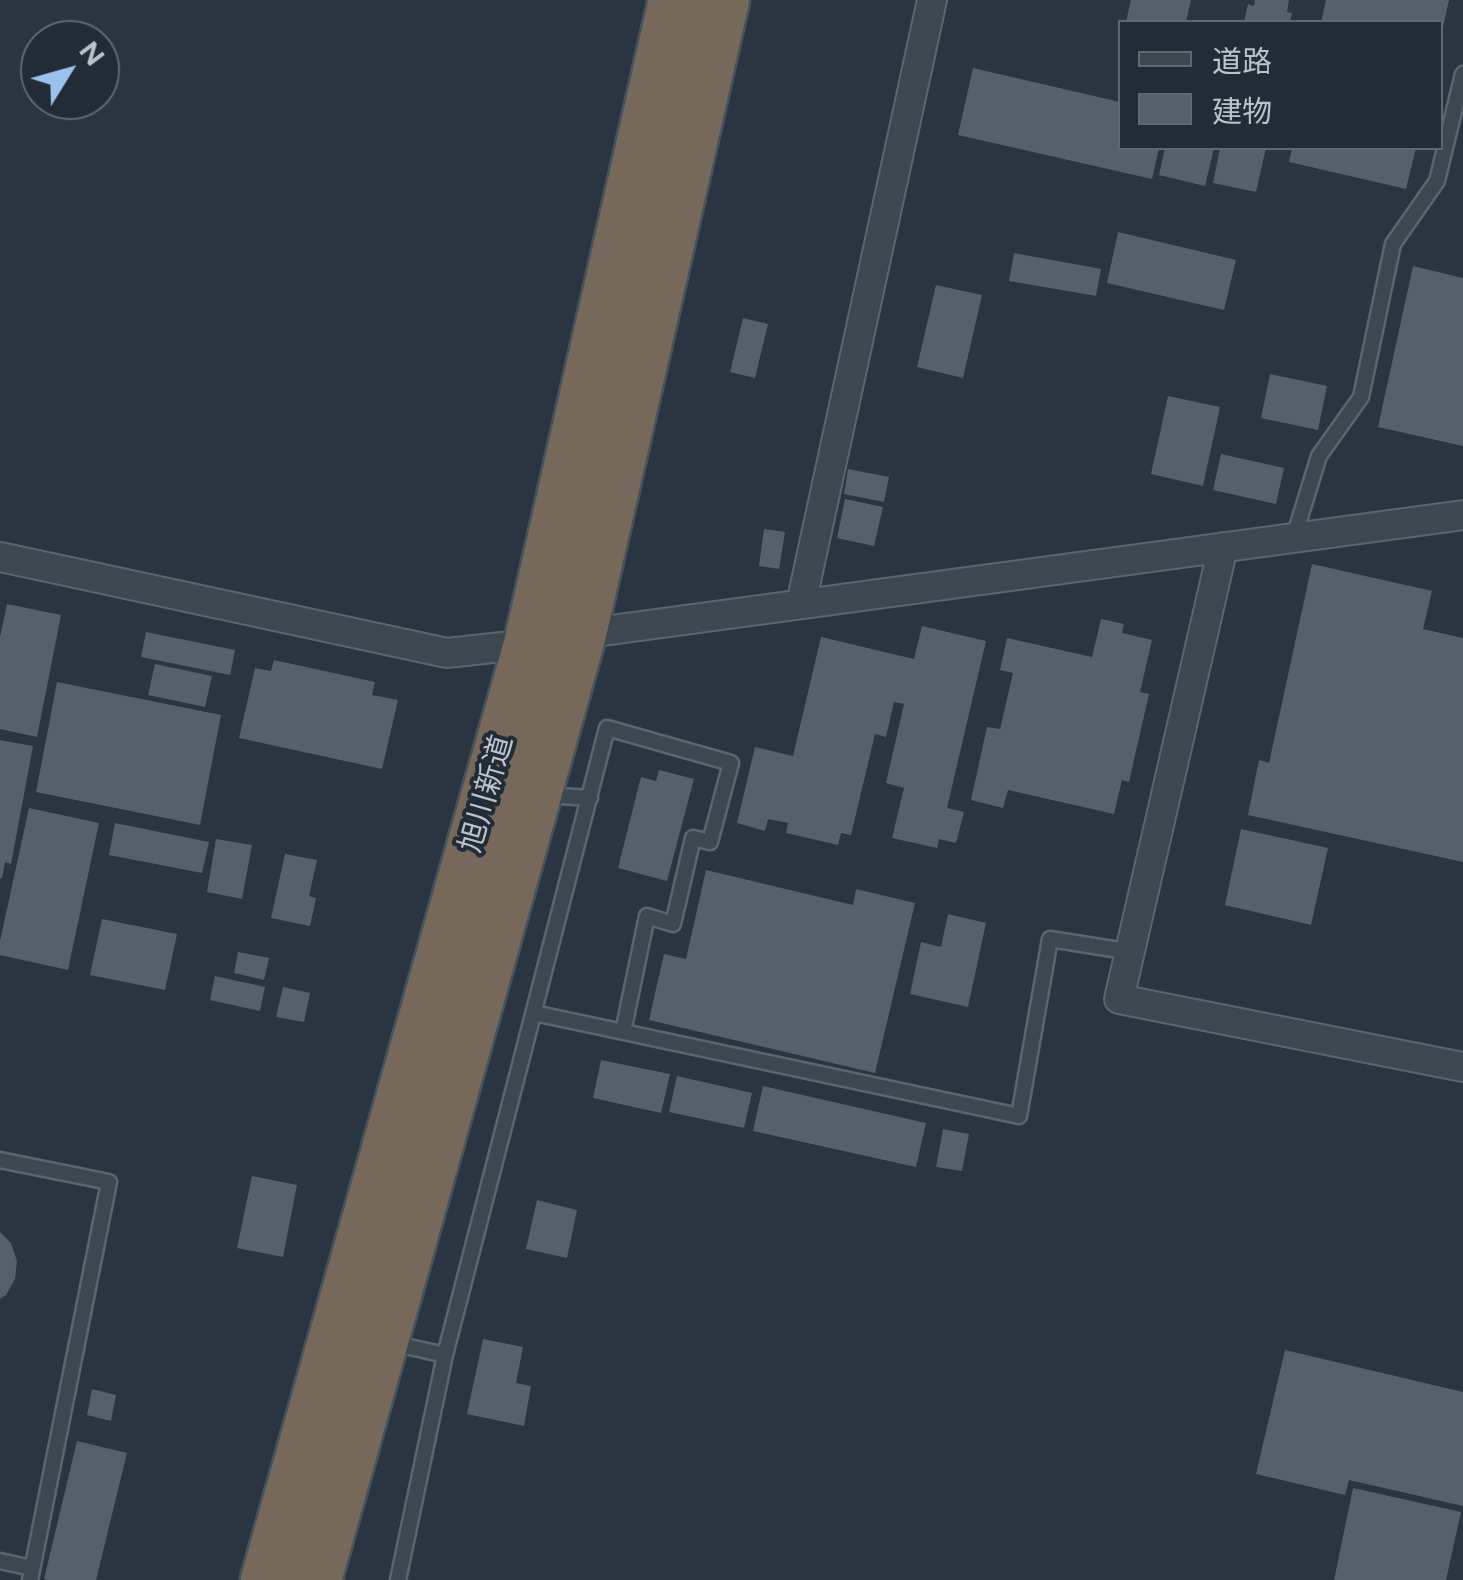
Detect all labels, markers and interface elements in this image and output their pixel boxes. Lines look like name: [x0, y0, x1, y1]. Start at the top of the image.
north arrow: [20, 20, 120, 120]
legend: [1118, 20, 1443, 150]
text: N: [72, 34, 112, 72]
text: 道路: [1212, 43, 1272, 80]
text: 建物: [1212, 93, 1272, 130]
street label: 旭川新道: [453, 731, 521, 857]

